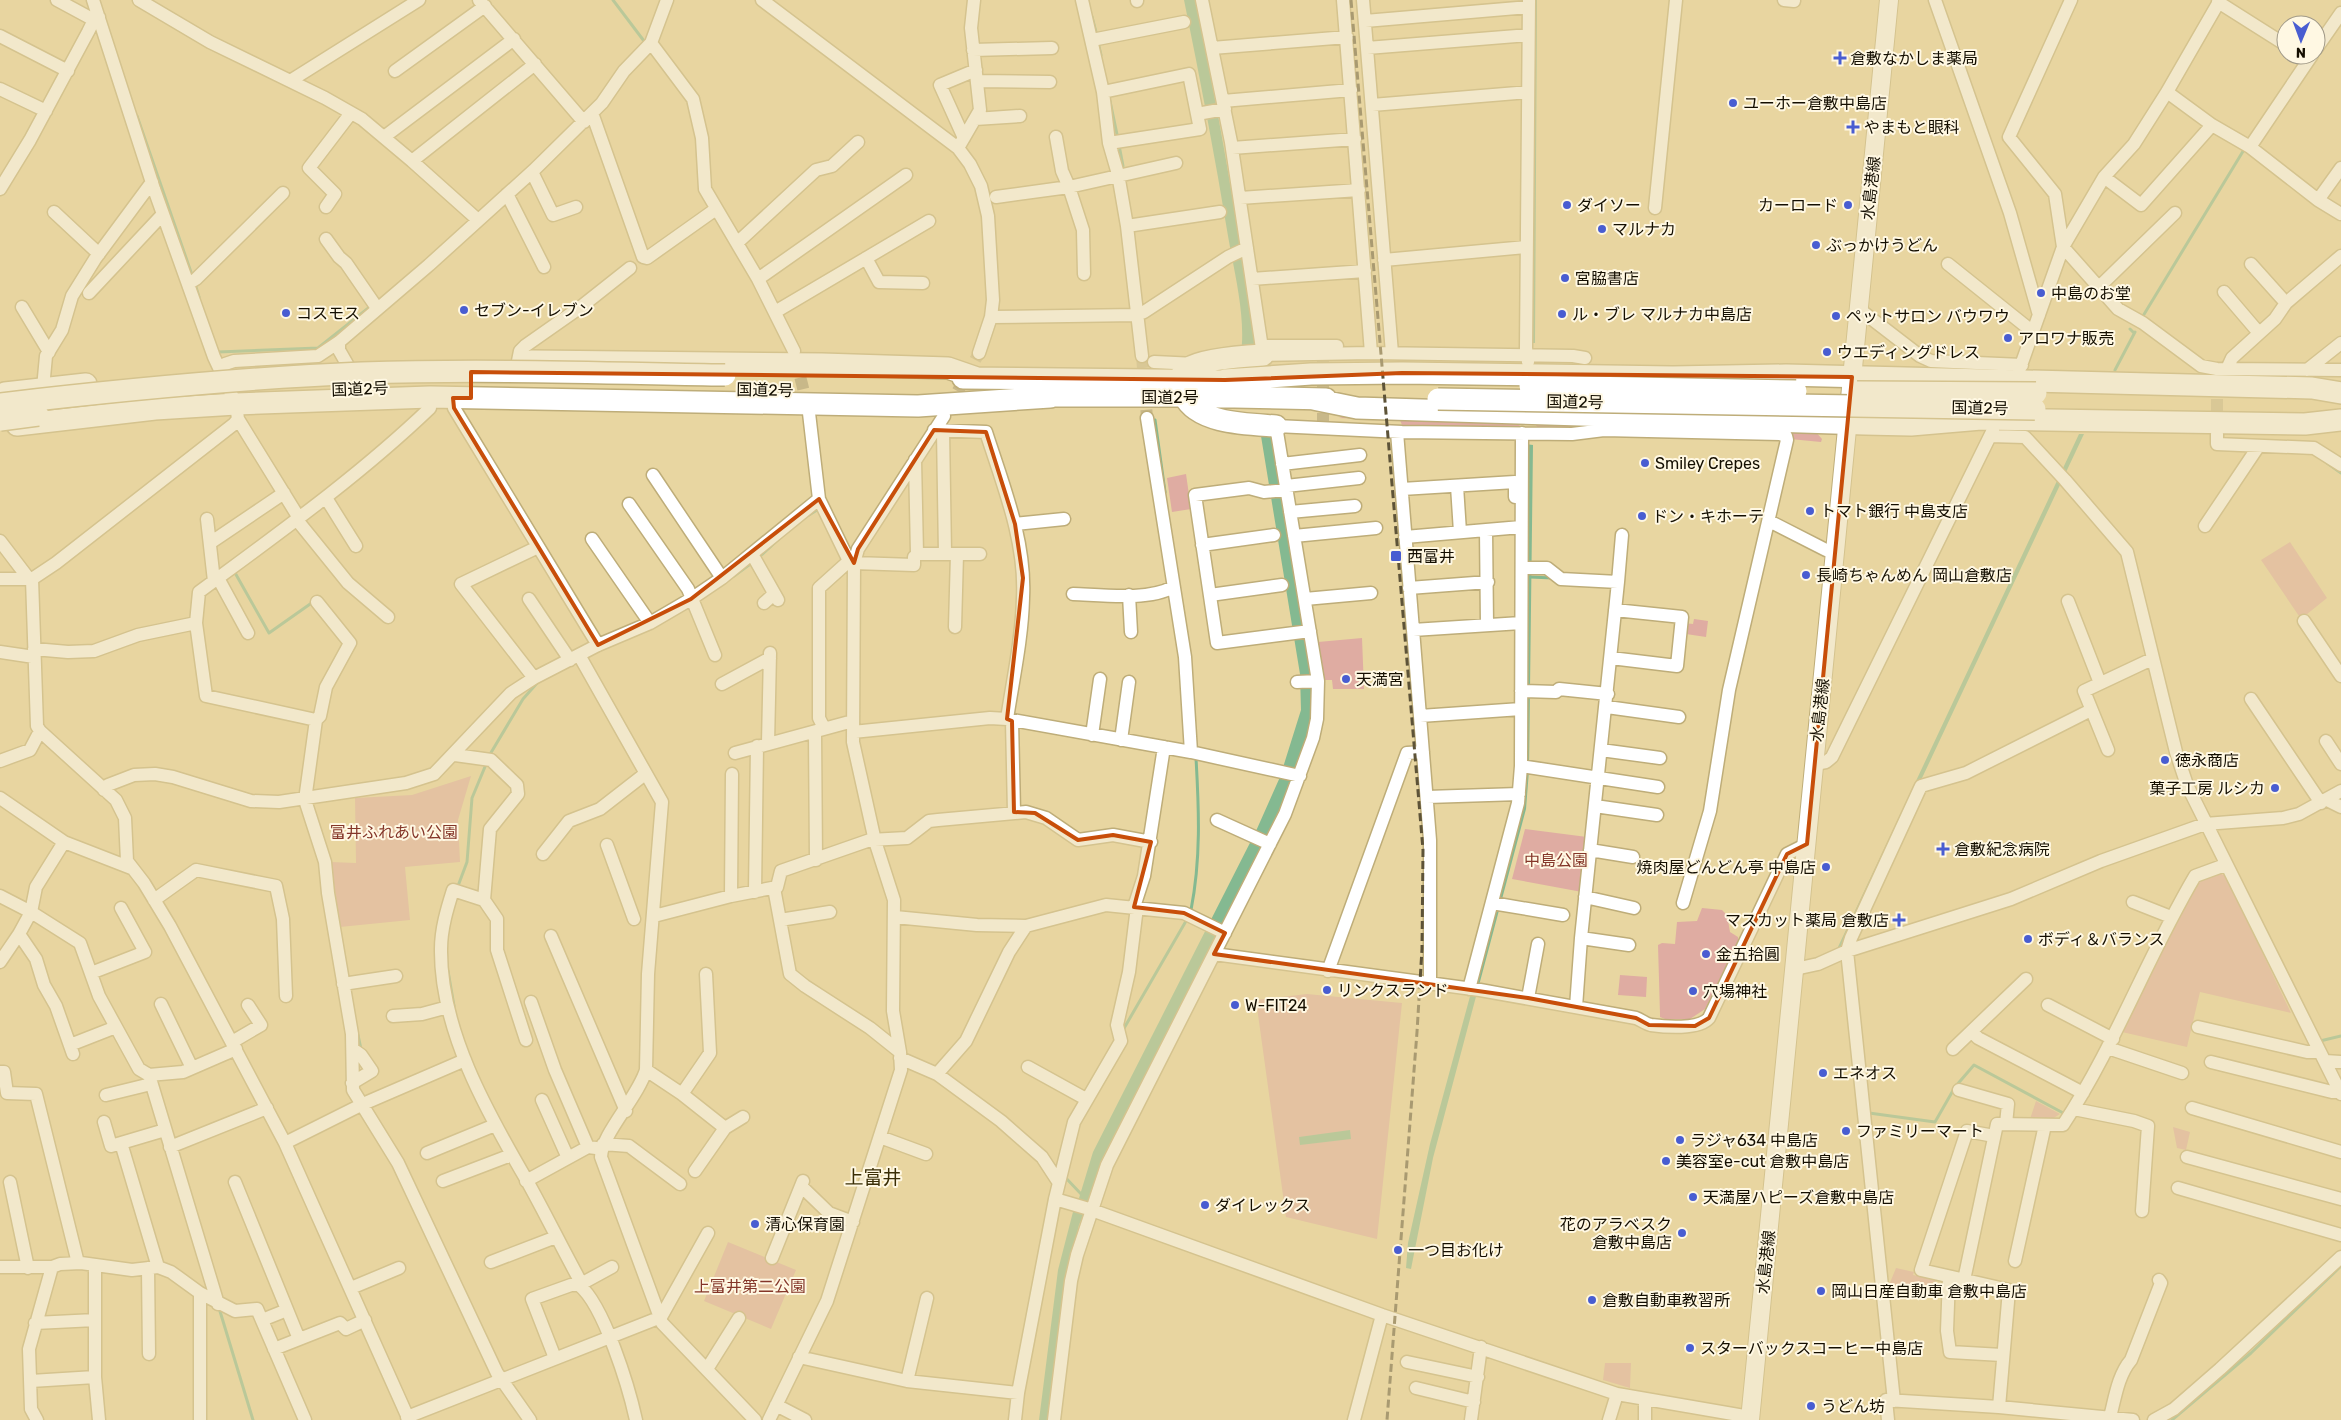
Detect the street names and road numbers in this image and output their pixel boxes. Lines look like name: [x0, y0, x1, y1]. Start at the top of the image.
street label: 水島港線: [1858, 155, 1884, 221]
street label: 国道2号: [331, 379, 389, 399]
street label: 国道2号: [736, 380, 794, 400]
street label: 国道2号: [1141, 388, 1199, 407]
street label: 国道2号: [1546, 392, 1604, 412]
street label: 国道2号: [1951, 398, 2009, 418]
street label: 水島港線: [1807, 677, 1833, 743]
street label: 水島港線: [1753, 1229, 1779, 1295]

